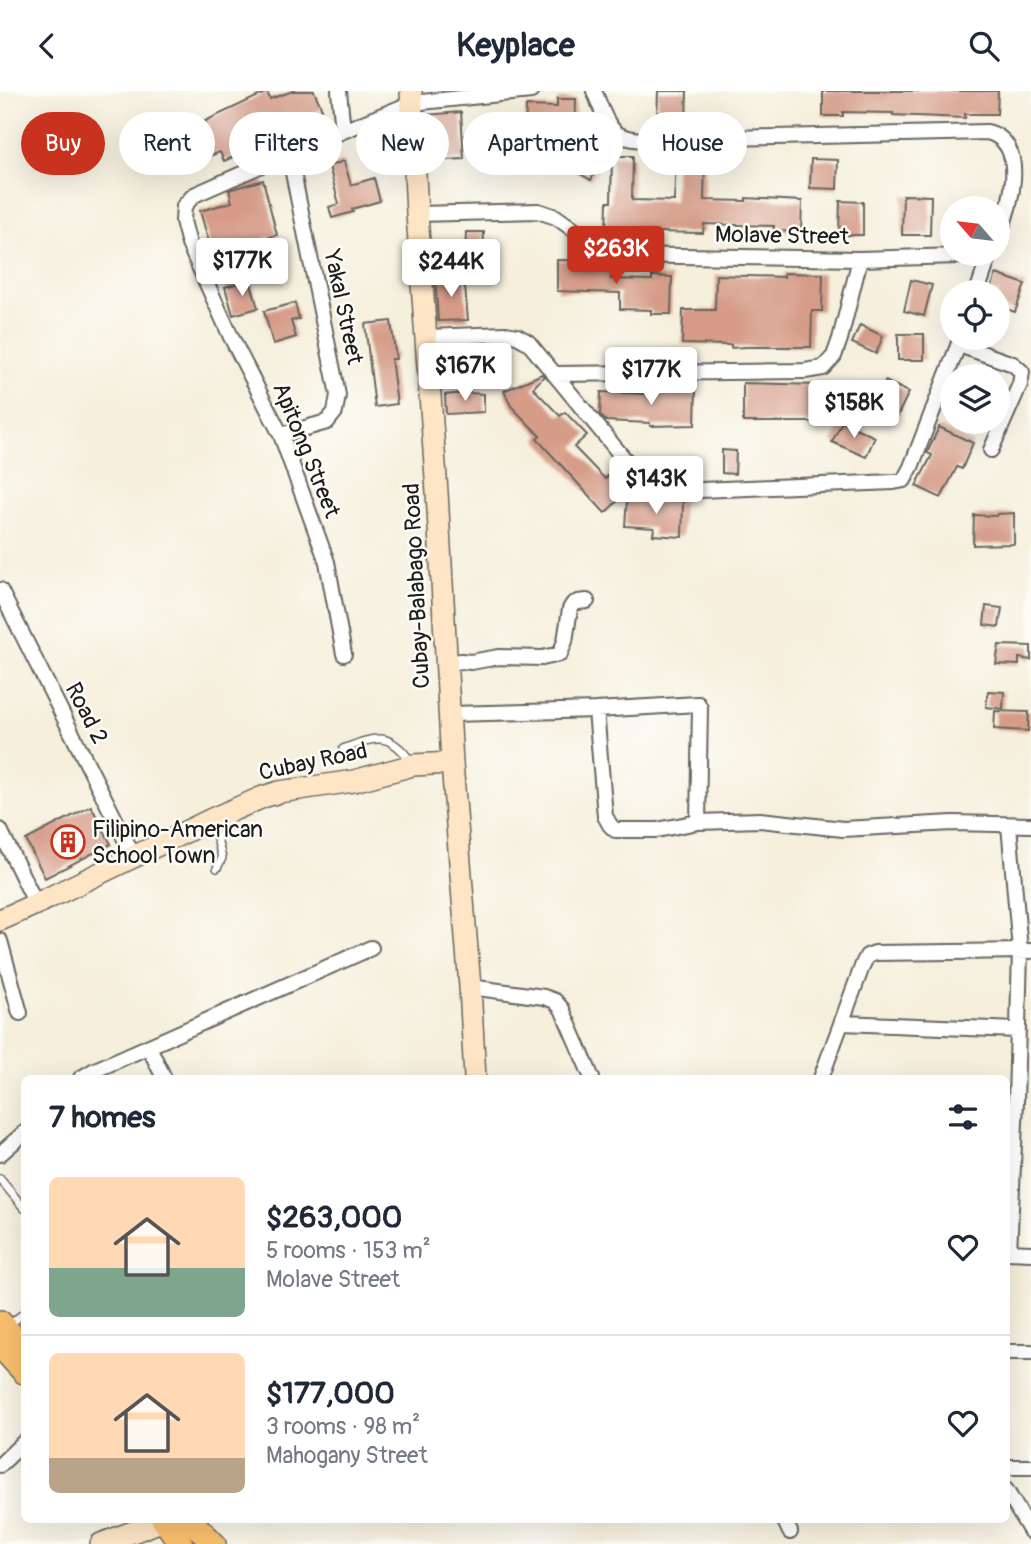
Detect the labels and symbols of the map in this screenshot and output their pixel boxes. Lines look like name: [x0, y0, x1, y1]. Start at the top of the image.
north arrow: [940, 196, 1010, 266]
street label: Molave Street: [715, 220, 850, 251]
pin: $263K: [567, 227, 665, 286]
pin: $177K: [193, 239, 291, 298]
pin: $244K: [402, 239, 500, 299]
street label: Yakal Street: [317, 246, 370, 368]
pin: $167K: [416, 343, 514, 403]
pin: $177K: [602, 347, 700, 407]
street label: Apitong Street: [266, 378, 347, 523]
pin: $158K: [805, 381, 903, 440]
pin: $143K: [607, 457, 705, 516]
street label: Cubay-Balabago Road: [397, 482, 436, 689]
street label: Road 2: [59, 677, 114, 749]
street label: Cubay Road: [256, 736, 370, 787]
place label: Filipino-American School Town: [92, 815, 263, 870]
building icon: Filipino-American School Town: [49, 823, 87, 861]

